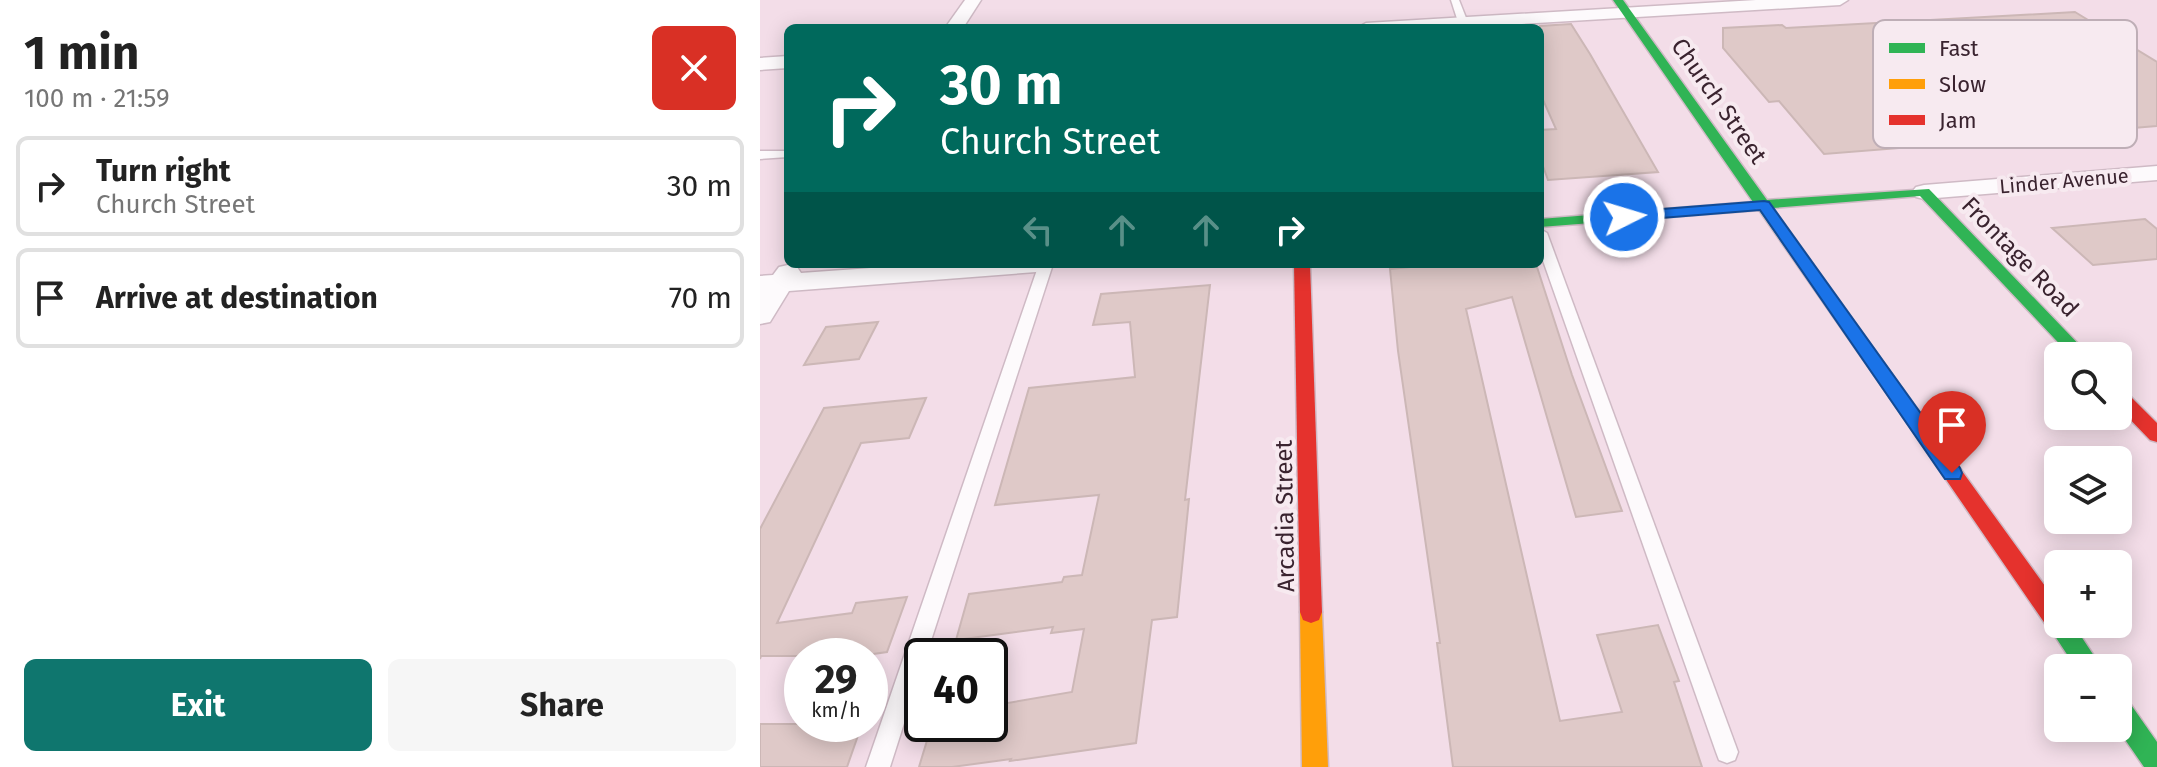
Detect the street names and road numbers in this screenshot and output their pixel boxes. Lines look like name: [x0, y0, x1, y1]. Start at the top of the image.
street label: Church Street: [1665, 33, 1773, 169]
street label: Linder Avenue: [1998, 163, 2130, 199]
street label: Frontage Road: [1956, 191, 2084, 323]
street label: Arcadia Street: [1270, 439, 1300, 592]

